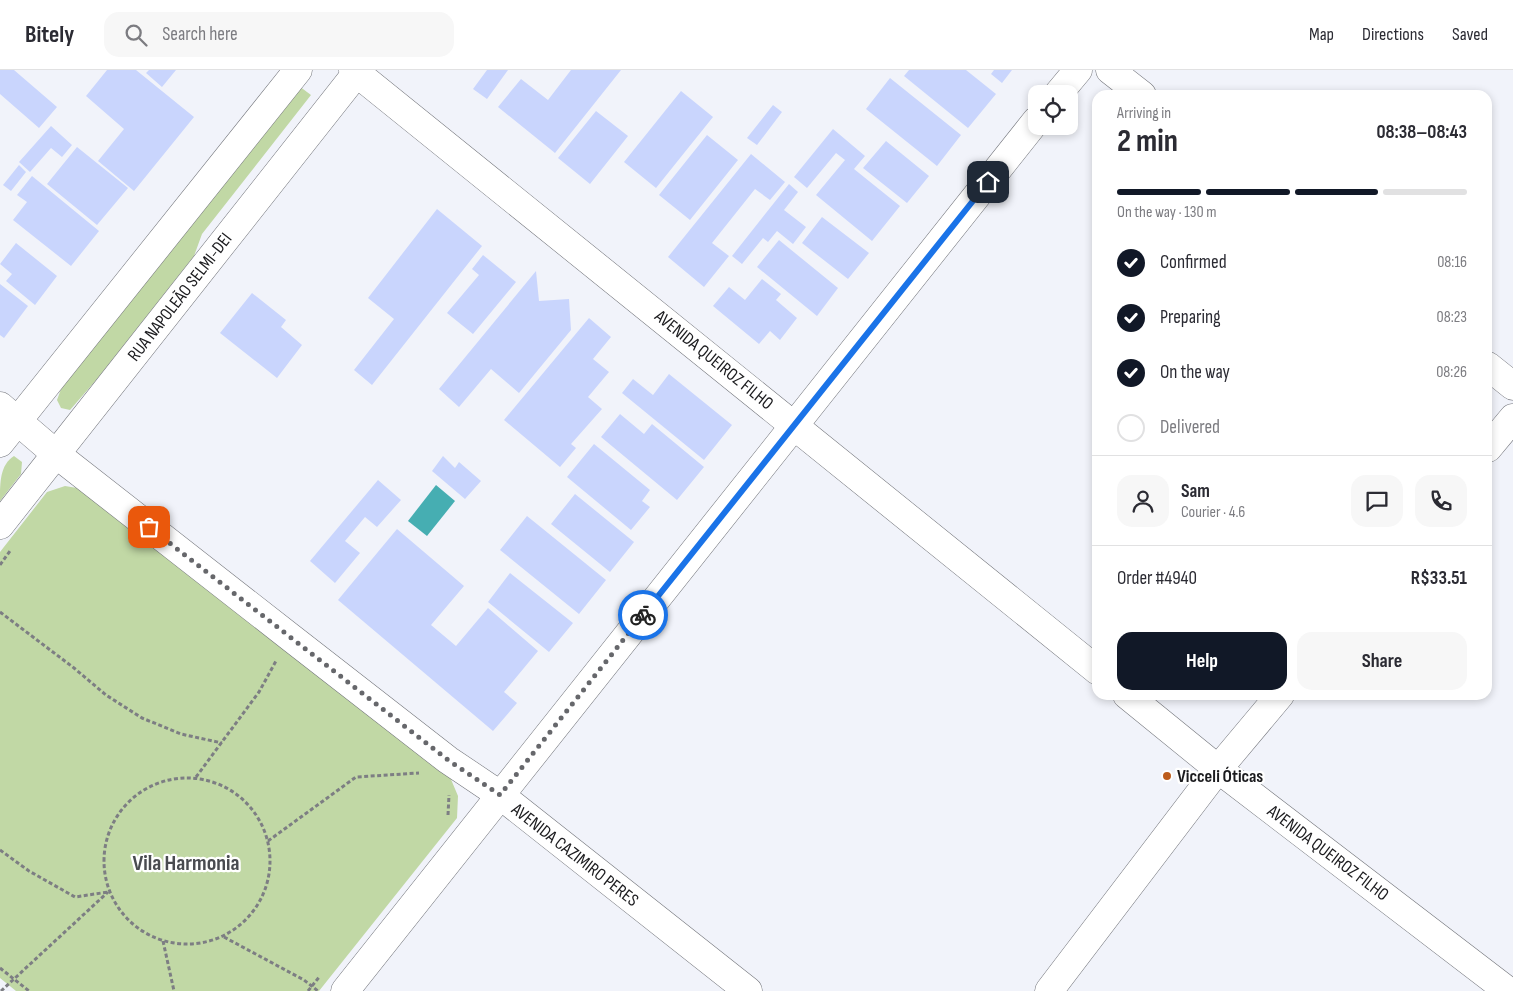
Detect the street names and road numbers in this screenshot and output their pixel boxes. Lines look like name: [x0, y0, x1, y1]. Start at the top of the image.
street label: RUA NAPOLEÃO SELMI-DEI: [123, 229, 237, 365]
street label: AVENIDA QUEIROZ FILHO: [650, 305, 777, 414]
street label: AVENIDA CAZIMIRO PERES: [507, 798, 643, 911]
street label: AVENIDA QUEIROZ FILHO: [1263, 800, 1393, 905]

